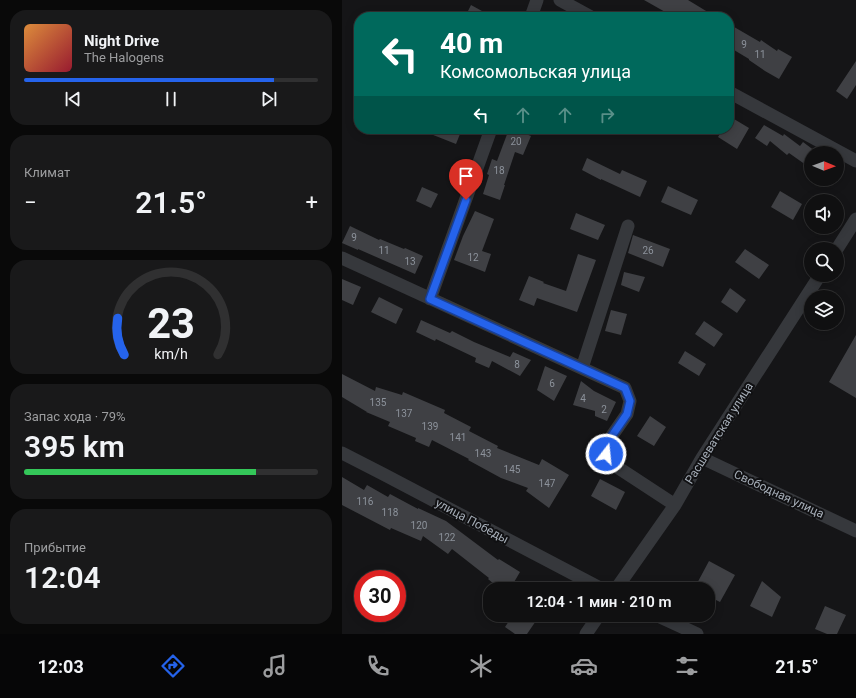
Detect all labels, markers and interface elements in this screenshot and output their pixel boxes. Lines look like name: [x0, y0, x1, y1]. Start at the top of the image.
text: 40 m: [440, 27, 503, 60]
icon: left: [374, 28, 426, 80]
text: Night Drive: [84, 32, 159, 50]
house number: 9: [741, 39, 747, 50]
house number: 11: [754, 49, 766, 60]
text: The Halogens: [84, 50, 164, 65]
text: Комсомольская улица: [440, 61, 631, 82]
icon: previous: [62, 88, 84, 110]
icon: pause: [160, 88, 182, 110]
icon: next: [258, 88, 280, 110]
icon: left: [470, 104, 492, 126]
icon: ahead: [512, 104, 534, 126]
icon: ahead: [554, 104, 576, 126]
icon: right: [596, 104, 618, 126]
house number: 20: [510, 136, 522, 147]
north arrow: [804, 146, 844, 186]
map controls: [804, 146, 844, 330]
pin: [449, 159, 483, 200]
text: Климат: [24, 165, 70, 180]
icon: arrive: [455, 165, 477, 187]
house number: 18: [493, 165, 505, 176]
text: 21.5°: [135, 185, 207, 220]
text: −: [24, 190, 37, 215]
text: +: [306, 190, 318, 215]
button: sound: [804, 194, 844, 234]
house number: 9: [351, 232, 357, 243]
button: search: [804, 242, 844, 282]
house number: 11: [378, 245, 390, 256]
house number: 26: [642, 245, 654, 256]
house number: 12: [467, 252, 479, 263]
house number: 13: [404, 256, 416, 267]
button: layers: [804, 290, 844, 330]
text: 23: [147, 299, 195, 348]
text: km/h: [154, 346, 188, 362]
house number: 8: [514, 359, 520, 370]
house number: 6: [549, 378, 555, 389]
street label: Расшеватская улица: [682, 380, 756, 486]
house number: 4: [580, 393, 586, 404]
house number: 135: [370, 397, 387, 408]
house number: 2: [601, 404, 607, 415]
house number: 137: [396, 408, 413, 419]
text: Запас хода · 79%: [24, 409, 126, 424]
house number: 139: [422, 421, 438, 432]
text: 395 km: [24, 429, 125, 464]
house number: 141: [450, 432, 466, 443]
position arrow: [585, 433, 627, 475]
house number: 143: [475, 448, 491, 459]
house number: 145: [504, 464, 521, 475]
street label: Свободная улица: [732, 467, 826, 521]
house number: 147: [539, 478, 556, 489]
house number: 116: [357, 496, 374, 507]
street label: улица Победы: [433, 496, 511, 546]
house number: 118: [382, 507, 399, 518]
house number: 120: [411, 520, 428, 531]
house number: 122: [439, 532, 456, 543]
text: Прибытие: [24, 540, 86, 555]
text: 12:04: [24, 560, 101, 595]
speed limit sign: 30: [354, 570, 406, 622]
text: 12:04 · 1 мин · 210 m: [526, 593, 672, 611]
icon: directions: [159, 652, 187, 680]
icon: music: [261, 652, 289, 680]
icon: phone: [364, 652, 392, 680]
icon: climate: [467, 652, 495, 680]
icon: car: [570, 652, 598, 680]
icon: filters: [673, 652, 701, 680]
text: 12:03: [37, 656, 84, 677]
text: 21.5°: [775, 656, 819, 677]

